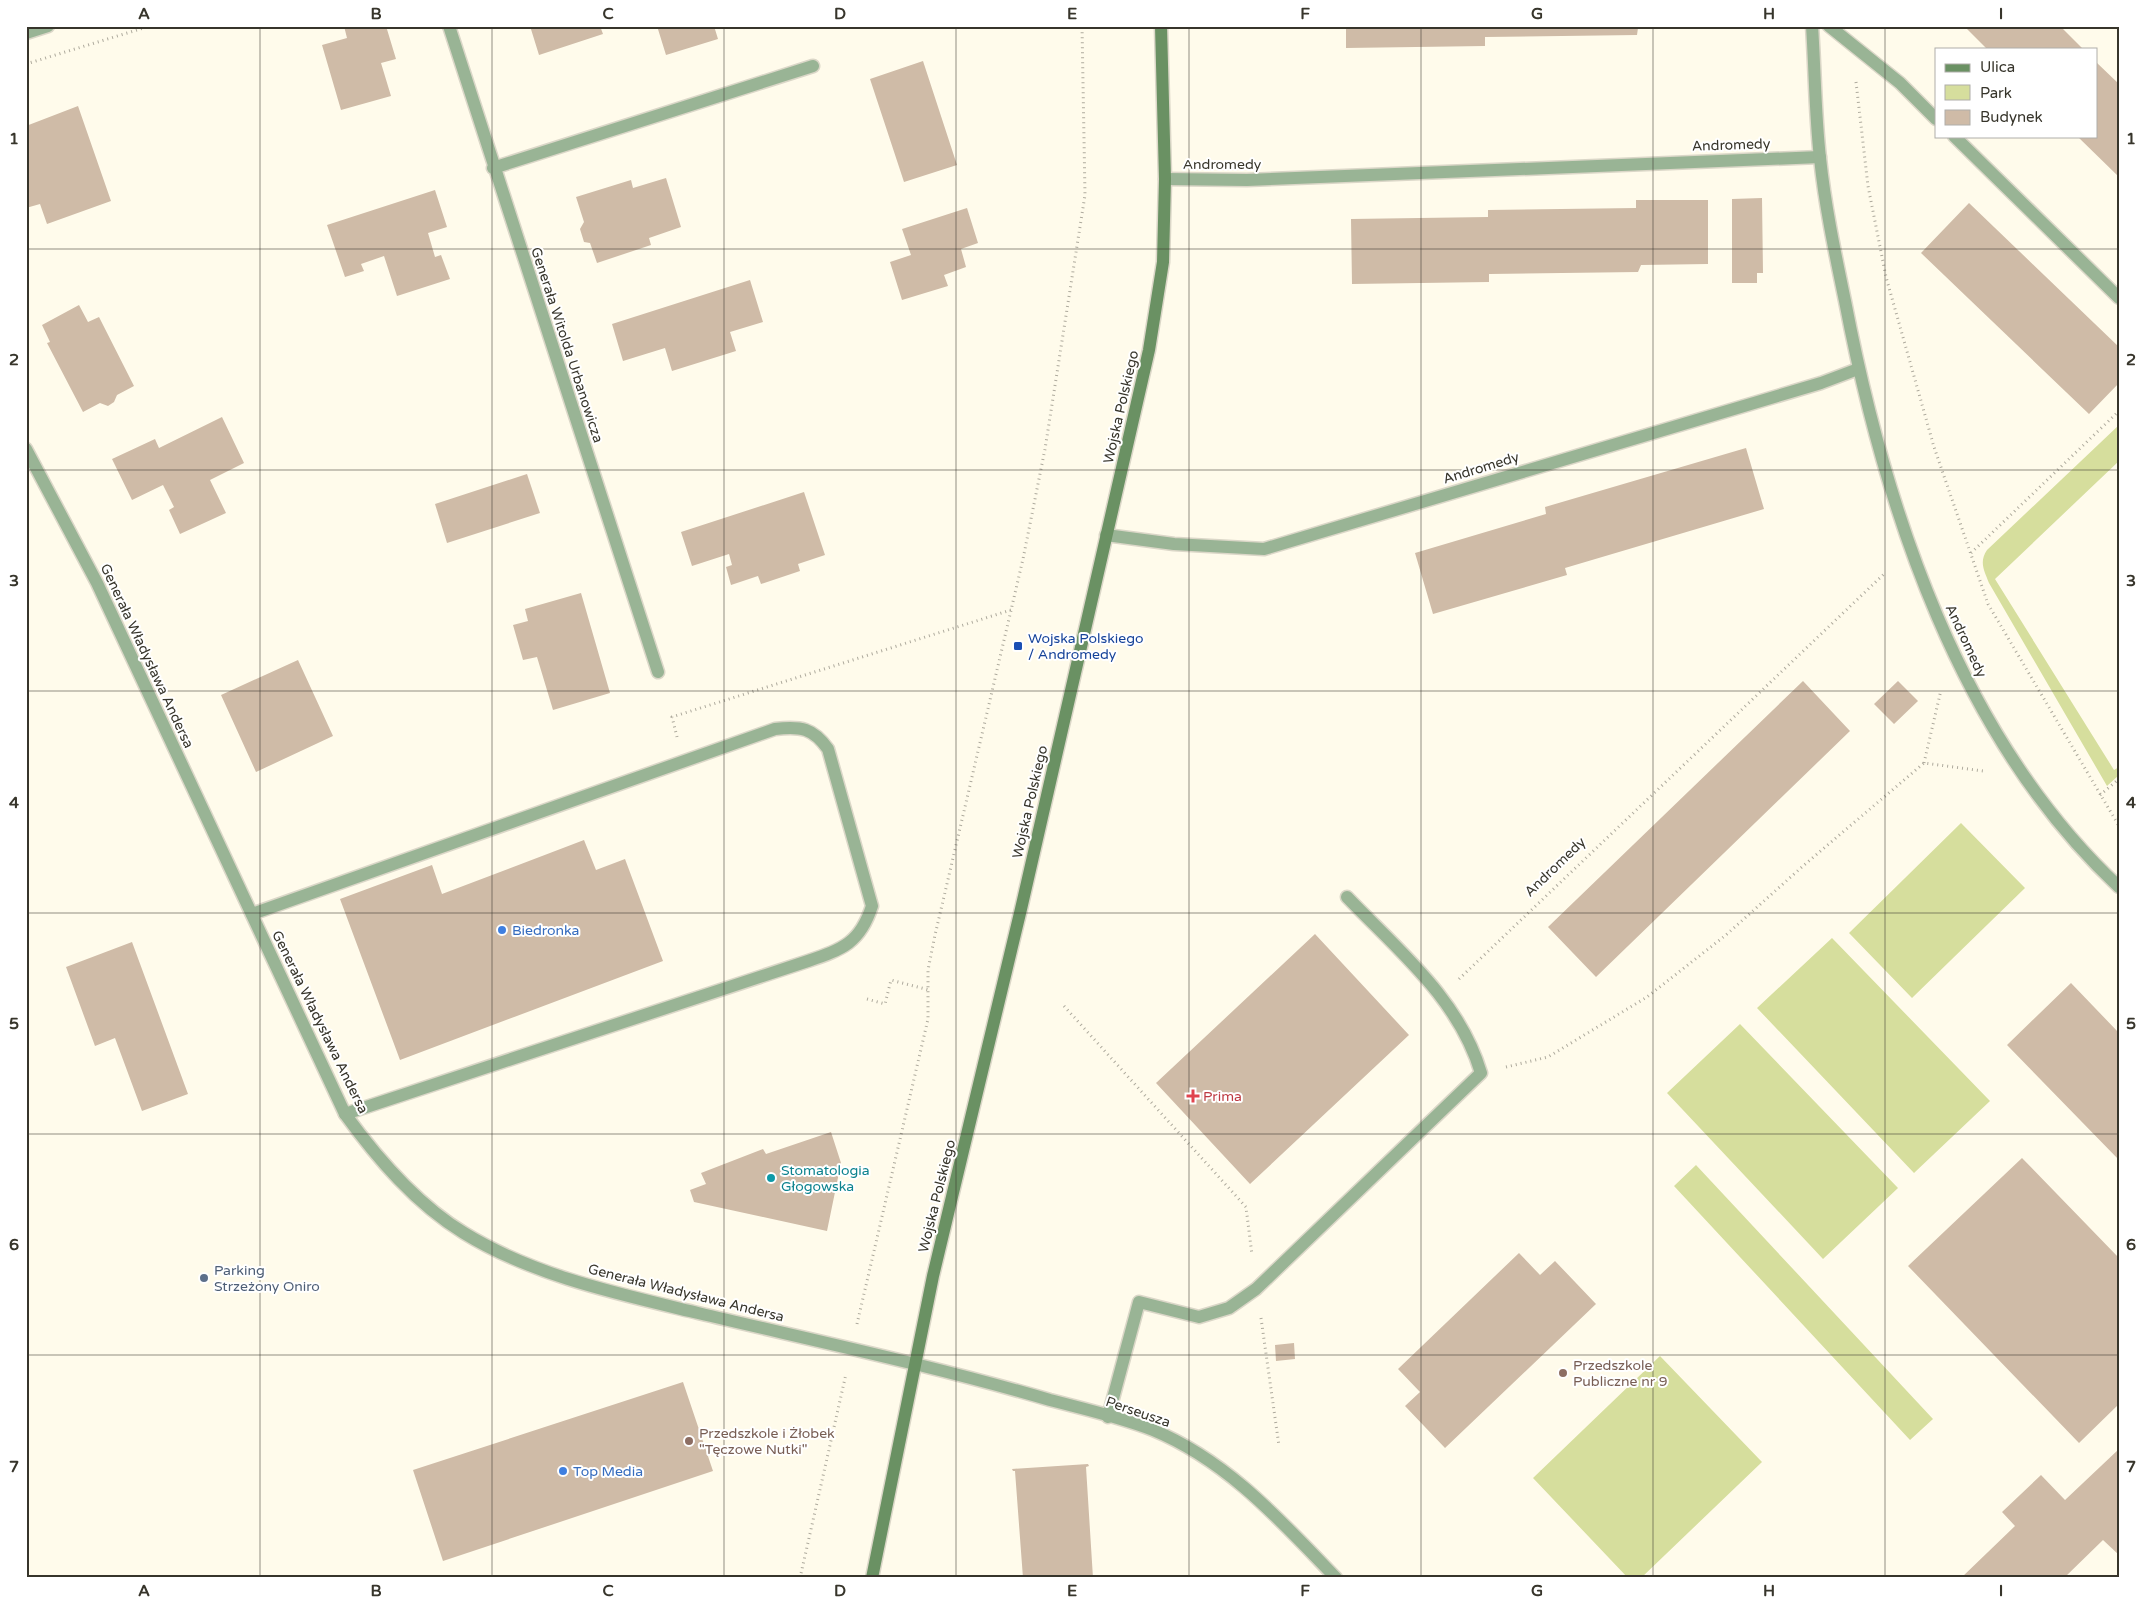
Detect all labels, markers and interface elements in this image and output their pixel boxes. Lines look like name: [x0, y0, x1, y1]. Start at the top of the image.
text: A: [138, 4, 150, 24]
text: B: [370, 4, 382, 24]
text: C: [602, 4, 614, 24]
text: D: [834, 4, 846, 24]
text: E: [1067, 4, 1077, 24]
text: F: [1300, 4, 1310, 24]
text: G: [1531, 4, 1543, 24]
text: H: [1763, 4, 1775, 24]
text: I: [1999, 4, 2003, 24]
legend: [1935, 48, 2098, 138]
text: Ulica: [1980, 58, 2015, 76]
text: Park: [1980, 84, 2012, 102]
text: Budynek: [1980, 108, 2043, 126]
text: 1: [9, 129, 19, 149]
text: 1: [2126, 129, 2136, 149]
street label: Andromedy: [1691, 135, 1771, 155]
street label: Andromedy: [1183, 156, 1262, 173]
street label: Generała Witolda Urbanowicza: [527, 245, 607, 445]
street label: Wojska Polskiego: [1100, 349, 1142, 465]
text: 2: [9, 350, 19, 370]
text: 2: [2126, 350, 2136, 370]
street label: Andromedy: [1441, 448, 1521, 488]
street label: Generała Władysława Andersa: [97, 561, 197, 751]
text: 3: [9, 571, 19, 591]
text: 3: [2126, 571, 2136, 591]
street label: Andromedy: [1942, 602, 1990, 681]
place label: Wojska Polskiego / Andromedy: [1028, 630, 1144, 663]
marker: Wojska Polskiego / Andromedy: [1012, 640, 1024, 652]
street label: Wojska Polskiego: [1009, 744, 1051, 860]
text: 4: [9, 793, 19, 813]
text: 4: [2126, 793, 2136, 813]
street label: Andromedy: [1521, 833, 1589, 900]
place label: Biedronka: [512, 922, 579, 939]
marker: Biedronka: [496, 924, 508, 936]
street label: Generała Władysława Andersa: [268, 928, 372, 1116]
text: 5: [9, 1014, 19, 1034]
text: 5: [2126, 1014, 2136, 1034]
place label: Prima: [1203, 1088, 1242, 1105]
marker: Prima: [1187, 1090, 1199, 1102]
street label: Wojska Polskiego: [915, 1138, 959, 1254]
place label: Stomatologia Głogowska: [781, 1162, 870, 1195]
marker: Stomatologia Głogowska: [765, 1172, 777, 1184]
text: 6: [9, 1235, 19, 1255]
text: 6: [2126, 1235, 2136, 1255]
street label: Generała Władysława Andersa: [586, 1260, 786, 1326]
place label: Parking Strzeżony Oniro: [214, 1262, 320, 1295]
marker: Parking Strzeżony Oniro: [198, 1272, 210, 1284]
place label: Przedszkole Publiczne nr 9: [1573, 1357, 1668, 1390]
marker: Przedszkole Publiczne nr 9: [1557, 1367, 1569, 1379]
street label: Perseusza: [1103, 1393, 1173, 1431]
place label: Przedszkole i Żłobek "Tęczowe Nutki": [699, 1425, 835, 1458]
marker: Przedszkole i Żłobek "Tęczowe Nutki": [683, 1435, 695, 1447]
text: 7: [9, 1457, 19, 1477]
text: 7: [2126, 1457, 2136, 1477]
place label: Top Media: [573, 1463, 643, 1480]
marker: Top Media: [557, 1465, 569, 1477]
text: A: [138, 1581, 150, 1601]
text: B: [370, 1581, 382, 1601]
text: C: [602, 1581, 614, 1601]
text: D: [834, 1581, 846, 1601]
text: E: [1067, 1581, 1077, 1601]
text: F: [1300, 1581, 1310, 1601]
text: G: [1531, 1581, 1543, 1601]
text: H: [1763, 1581, 1775, 1601]
text: I: [1999, 1581, 2003, 1601]

